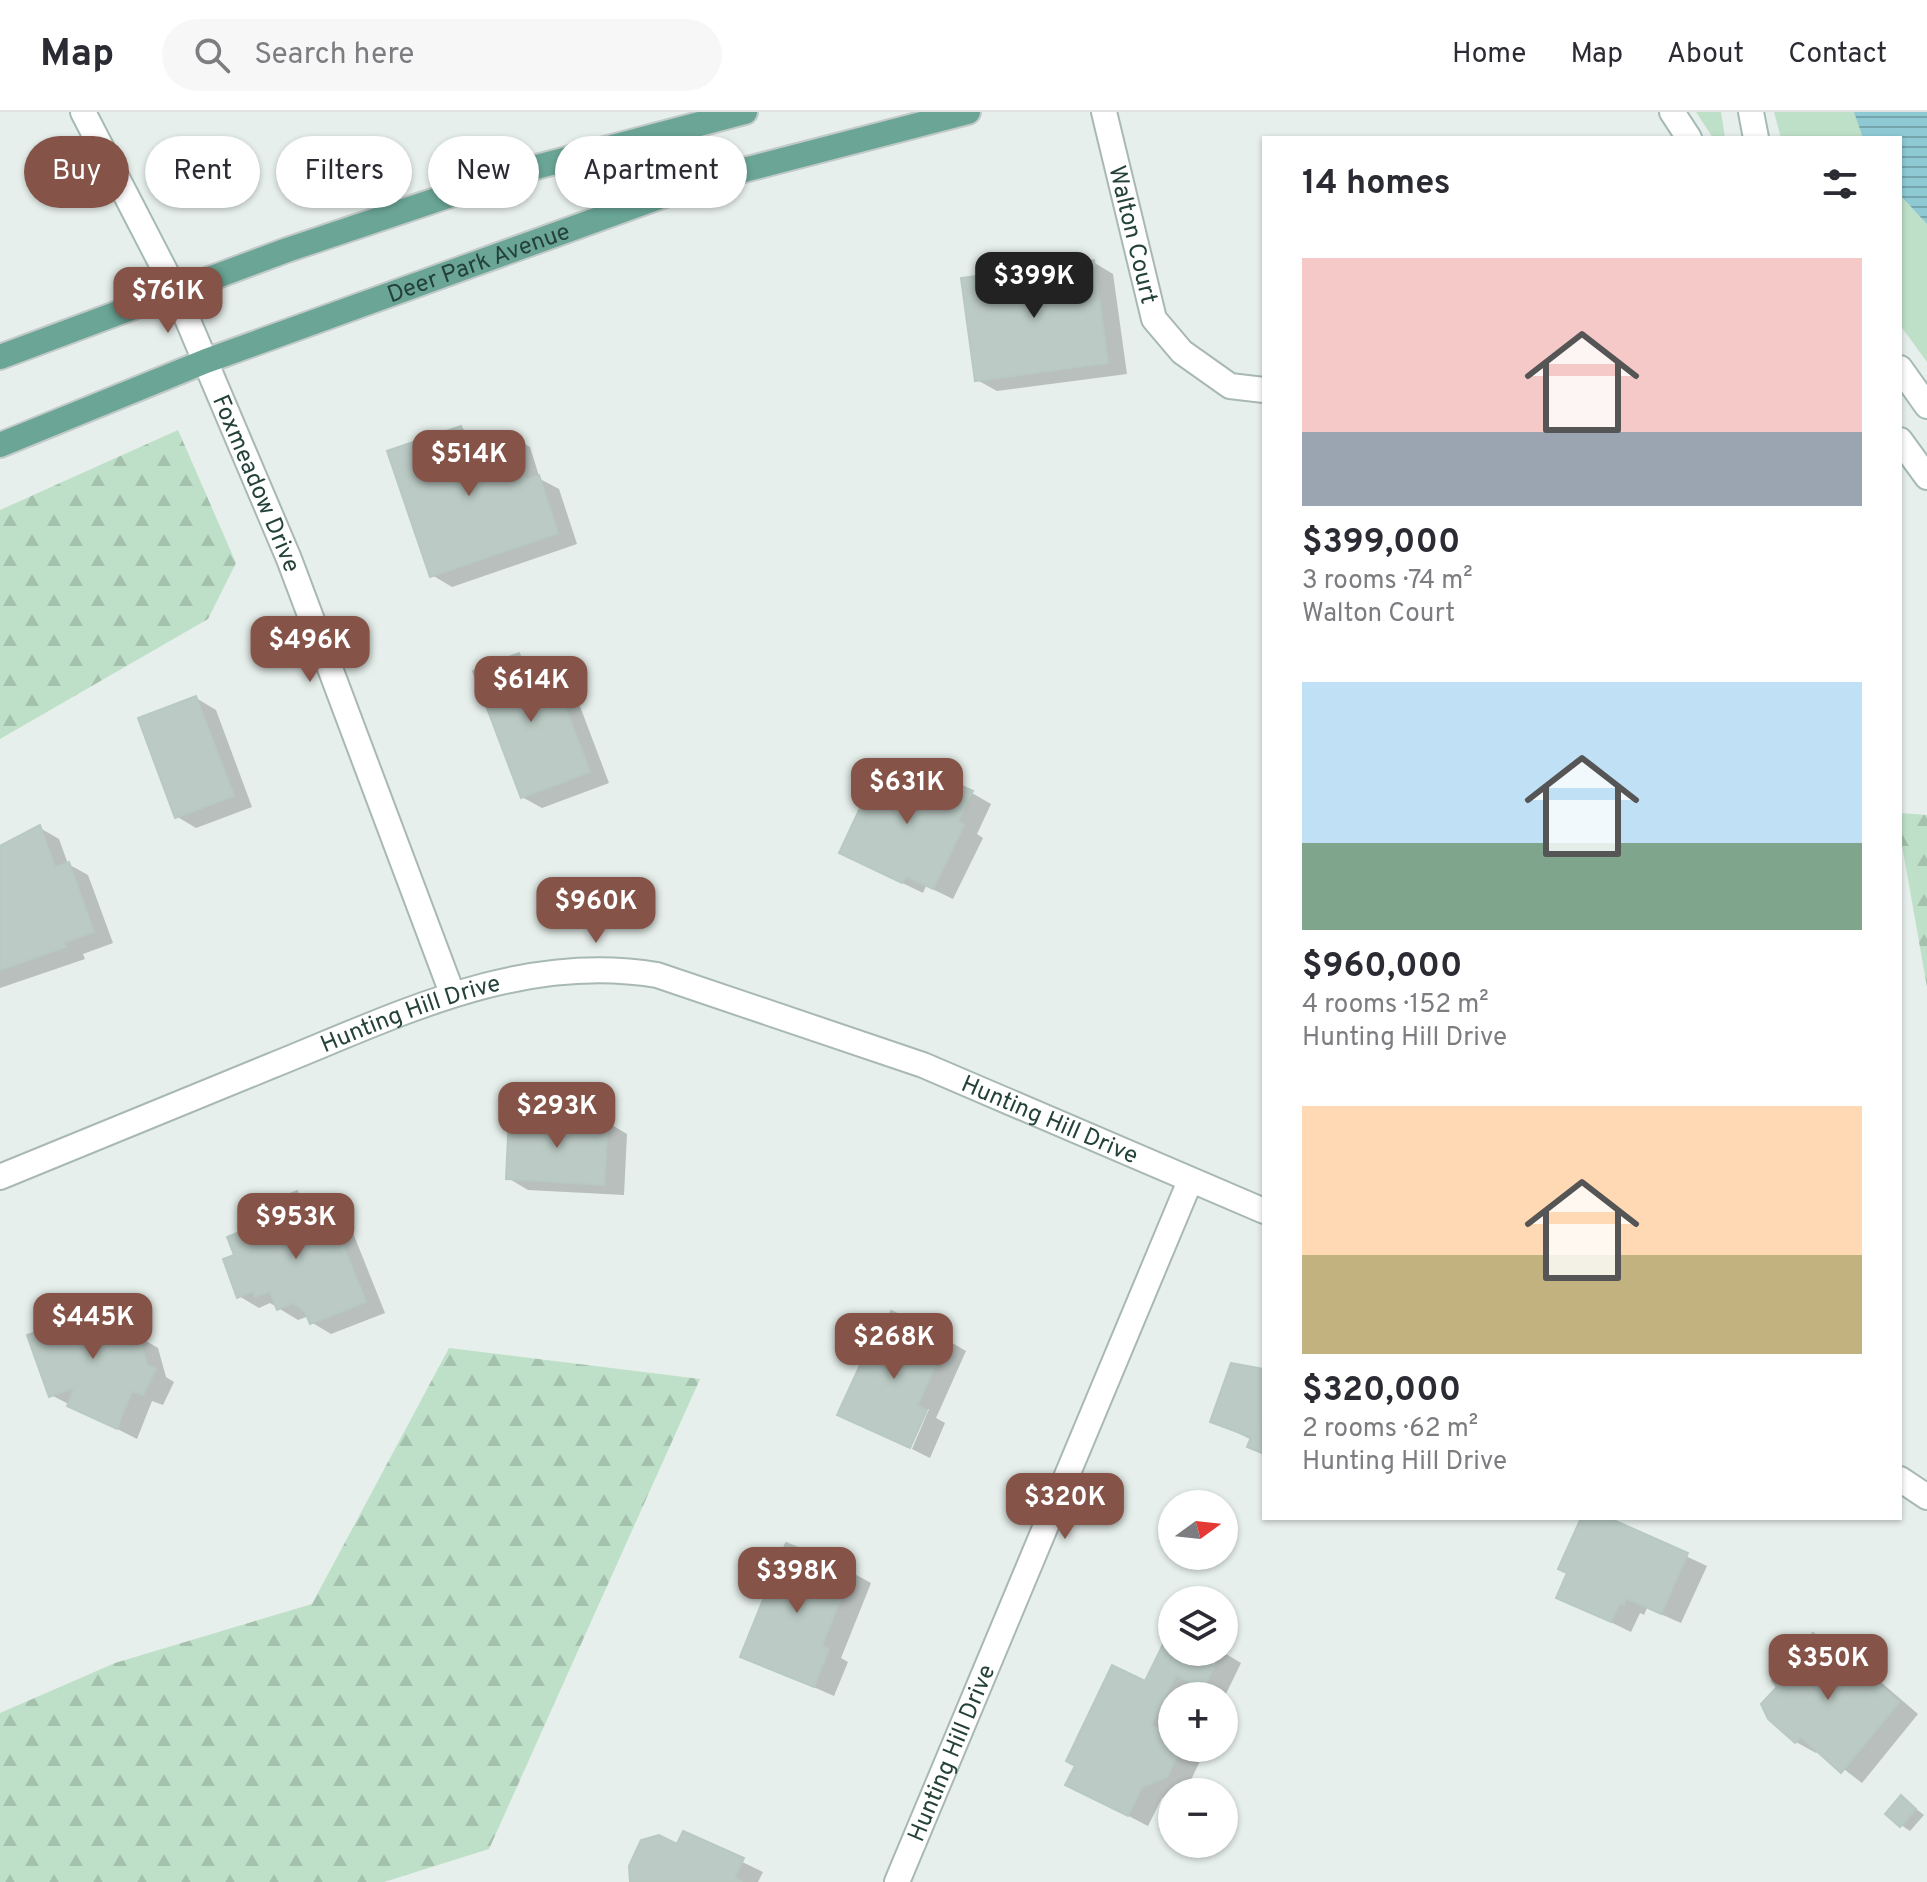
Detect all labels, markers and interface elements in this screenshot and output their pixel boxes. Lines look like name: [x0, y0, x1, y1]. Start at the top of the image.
search box: [162, 19, 722, 91]
text: Map: [40, 31, 114, 80]
icon: search: [190, 33, 234, 77]
text: Search here: [254, 37, 414, 74]
text: Home: [1452, 37, 1526, 73]
text: Map: [1570, 37, 1623, 73]
text: About: [1667, 37, 1744, 73]
text: Contact: [1788, 37, 1887, 73]
chip: Buy: [24, 136, 129, 208]
chip: Rent: [145, 136, 260, 208]
chip: Filters: [276, 136, 412, 208]
chip: New: [428, 136, 539, 208]
chip: Apartment: [555, 136, 747, 208]
icon: filters: [1818, 162, 1862, 206]
street label: Walton Court: [1100, 163, 1163, 307]
text: 14 homes: [1302, 163, 1451, 206]
street label: Deer Park Avenue: [383, 218, 574, 311]
pin: $399K: [978, 252, 1090, 320]
text: $399K: [993, 261, 1075, 294]
pin: $761K: [112, 267, 224, 335]
text: $761K: [131, 276, 205, 309]
icon: home: [1510, 310, 1654, 454]
street label: Foxmeadow Drive: [204, 391, 306, 577]
pin: $514K: [413, 430, 525, 498]
text: $514K: [430, 439, 508, 472]
text: $399,000: [1302, 522, 1460, 565]
text: 3 rooms · 74 m²: [1302, 565, 1473, 598]
text: Walton Court: [1302, 598, 1455, 631]
pin: $496K: [254, 616, 366, 684]
text: $496K: [269, 625, 351, 658]
pin: $614K: [475, 656, 587, 724]
text: $614K: [492, 665, 570, 698]
icon: home: [1510, 734, 1654, 878]
pin: $631K: [851, 758, 963, 826]
text: $631K: [869, 767, 945, 800]
pin: $960K: [540, 877, 652, 945]
text: $960K: [554, 886, 638, 919]
text: $960,000: [1302, 946, 1462, 989]
street label: Hunting Hill Drive: [316, 970, 504, 1061]
text: 4 rooms · 152 m²: [1302, 989, 1489, 1022]
text: Hunting Hill Drive: [1302, 1022, 1507, 1055]
street label: Hunting Hill Drive: [956, 1070, 1142, 1172]
pin: $293K: [501, 1082, 613, 1150]
text: $293K: [516, 1091, 598, 1124]
icon: home: [1510, 1158, 1654, 1302]
pin: $953K: [240, 1193, 352, 1261]
text: $953K: [255, 1202, 337, 1235]
pin: $445K: [37, 1293, 149, 1361]
text: $445K: [51, 1302, 135, 1335]
pin: $268K: [838, 1313, 950, 1381]
text: $268K: [853, 1322, 935, 1355]
text: $320,000: [1302, 1370, 1461, 1413]
text: 2 rooms · 62 m²: [1302, 1413, 1478, 1446]
text: Hunting Hill Drive: [1302, 1446, 1507, 1479]
pin: $320K: [1009, 1473, 1121, 1541]
text: $320K: [1024, 1482, 1106, 1515]
north arrow: [1158, 1490, 1238, 1570]
map controls: [1158, 1490, 1238, 1858]
pin: $398K: [741, 1547, 853, 1615]
text: $398K: [756, 1556, 838, 1589]
button: layers: [1158, 1586, 1238, 1666]
pin: $350K: [1772, 1634, 1884, 1702]
text: $350K: [1787, 1643, 1869, 1676]
street label: Hunting Hill Drive: [902, 1660, 1003, 1847]
button: +: [1158, 1682, 1238, 1762]
button: −: [1158, 1778, 1238, 1858]

